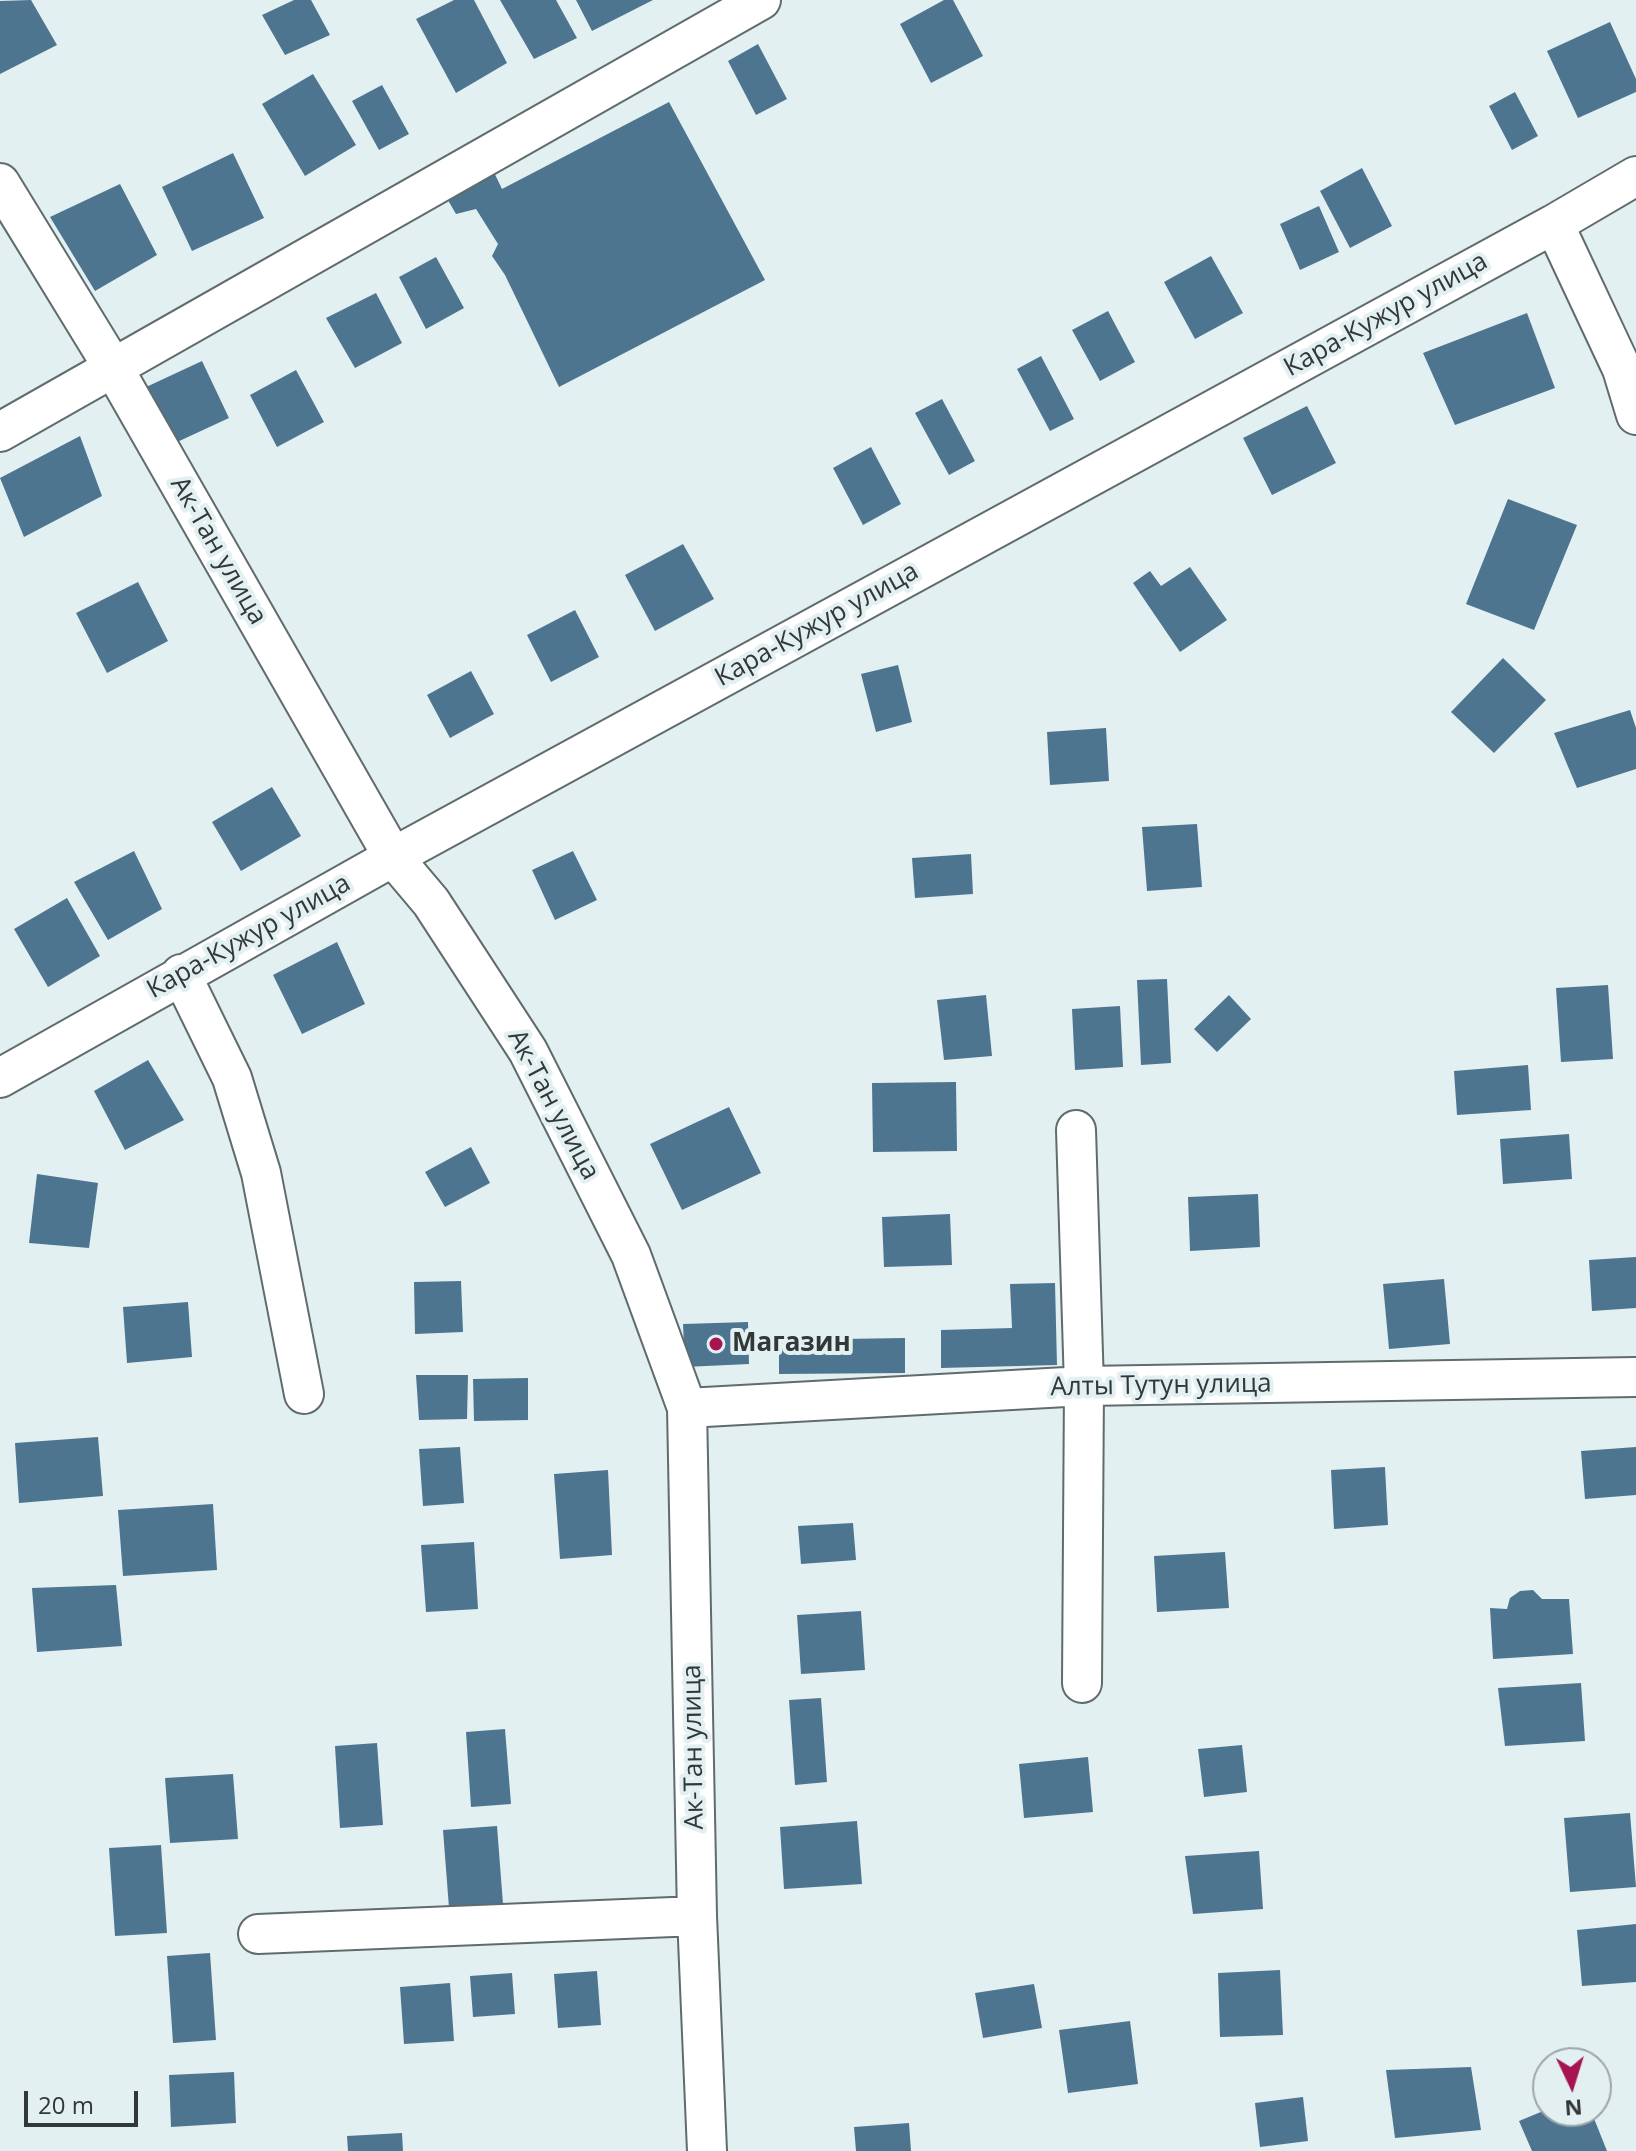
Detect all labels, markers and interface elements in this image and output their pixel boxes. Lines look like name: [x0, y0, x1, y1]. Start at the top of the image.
street label: Кара-Кужур улица: [1279, 246, 1493, 384]
street label: Ак-Тан улица: [163, 472, 273, 630]
street label: Кара-Кужур улица: [710, 556, 924, 694]
street label: Кара-Кужур улица: [142, 868, 356, 1006]
street label: Ак-Тан улица: [500, 1025, 606, 1185]
place label: Магазин: [732, 1328, 851, 1360]
marker: Магазин: [707, 1335, 725, 1353]
street label: Алты Тутун улица: [1050, 1368, 1272, 1404]
street label: Ак-Тан улица: [677, 1664, 711, 1830]
north arrow: [1532, 2047, 1612, 2127]
scale bar: [28, 2075, 142, 2125]
text: 20 m: [38, 2088, 94, 2121]
text: N: [1564, 2093, 1584, 2125]

